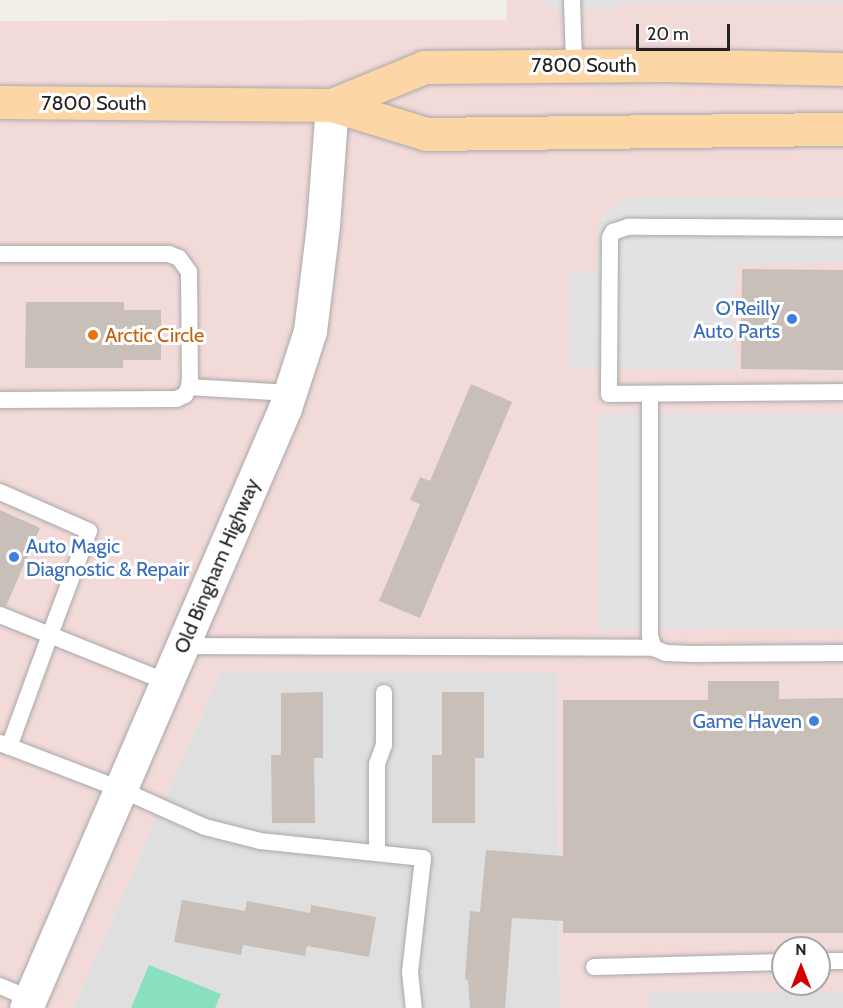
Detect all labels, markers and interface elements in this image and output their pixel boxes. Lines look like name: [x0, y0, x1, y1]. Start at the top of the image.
scale bar: [639, 12, 734, 50]
text: 20 m: [647, 23, 689, 45]
street label: 7800 South: [531, 53, 637, 77]
street label: 7800 South: [41, 91, 147, 115]
place label: O'Reilly Auto Parts: [693, 296, 780, 343]
marker: O'Reilly Auto Parts: [785, 312, 799, 326]
place label: Arctic Circle: [105, 323, 204, 347]
marker: Arctic Circle: [86, 328, 100, 342]
street label: Old Bingham Highway: [169, 475, 265, 657]
place label: Auto Magic Diagnostic & Repair: [26, 534, 189, 581]
marker: Auto Magic Diagnostic & Repair: [7, 550, 21, 564]
place label: Game Haven: [692, 709, 802, 733]
marker: Game Haven: [807, 714, 821, 728]
north arrow: [771, 936, 831, 996]
text: N: [795, 940, 807, 959]

